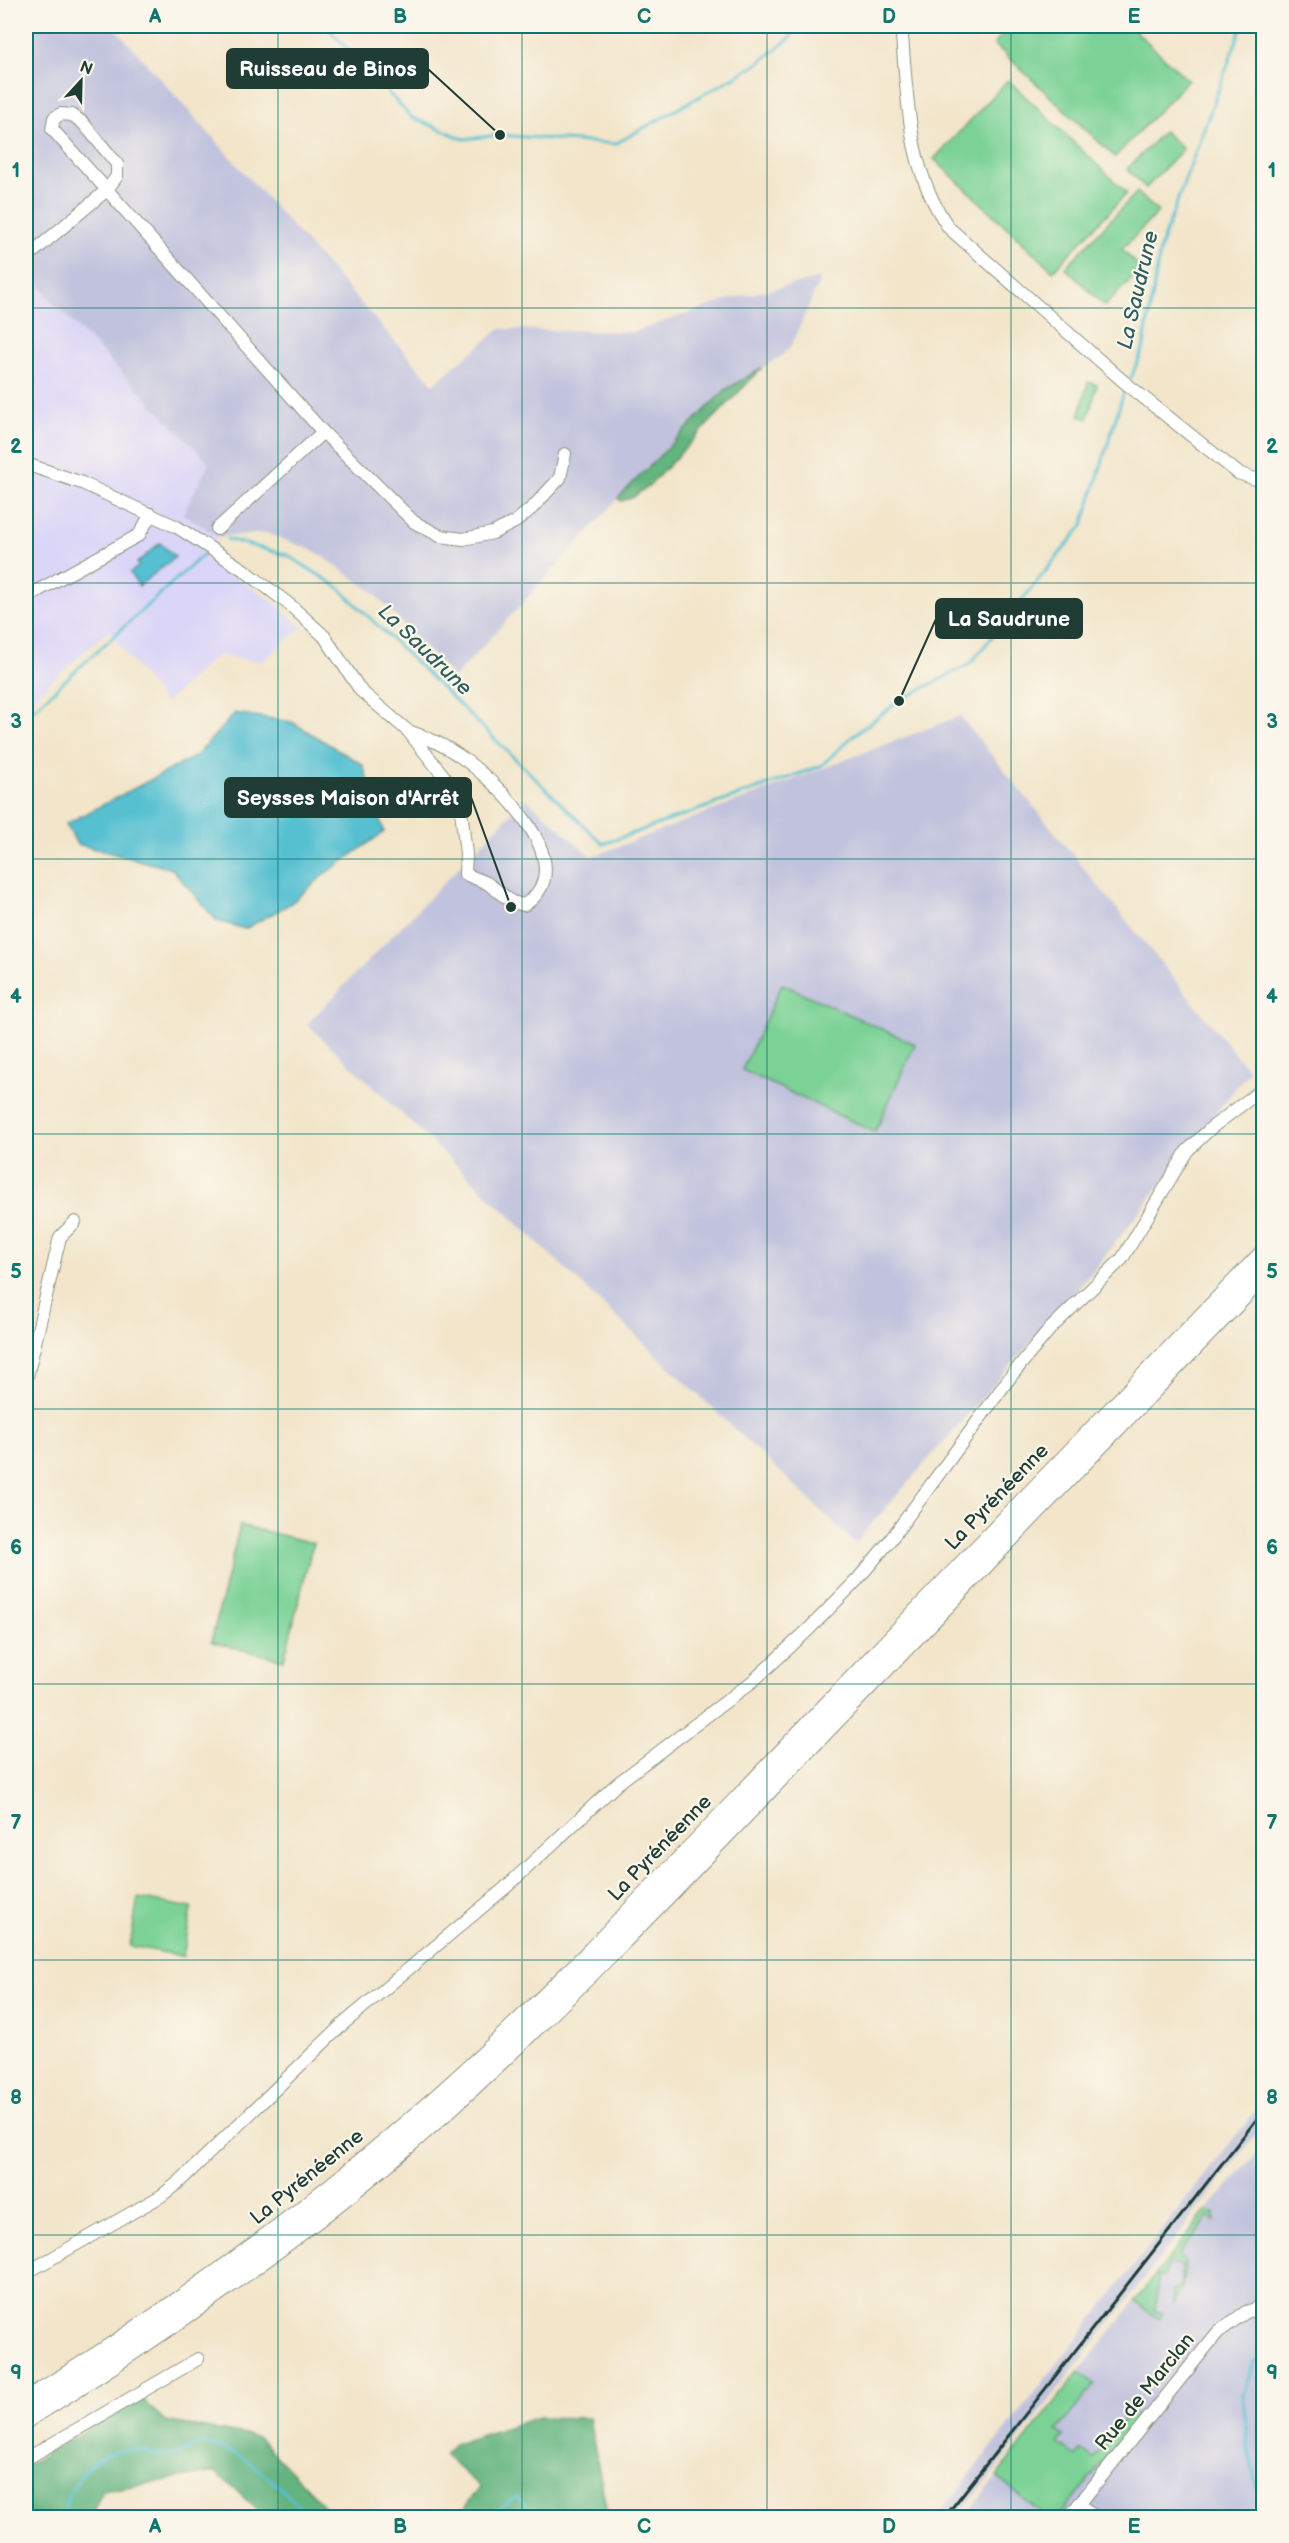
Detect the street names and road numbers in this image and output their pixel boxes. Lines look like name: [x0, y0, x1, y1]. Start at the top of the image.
street label: La Pyrénéenne: [940, 1439, 1054, 1555]
street label: La Pyrénéenne: [603, 1790, 717, 1906]
street label: La Pyrénéenne: [246, 2124, 368, 2230]
street label: Rue de Marclan: [1090, 2328, 1200, 2456]

